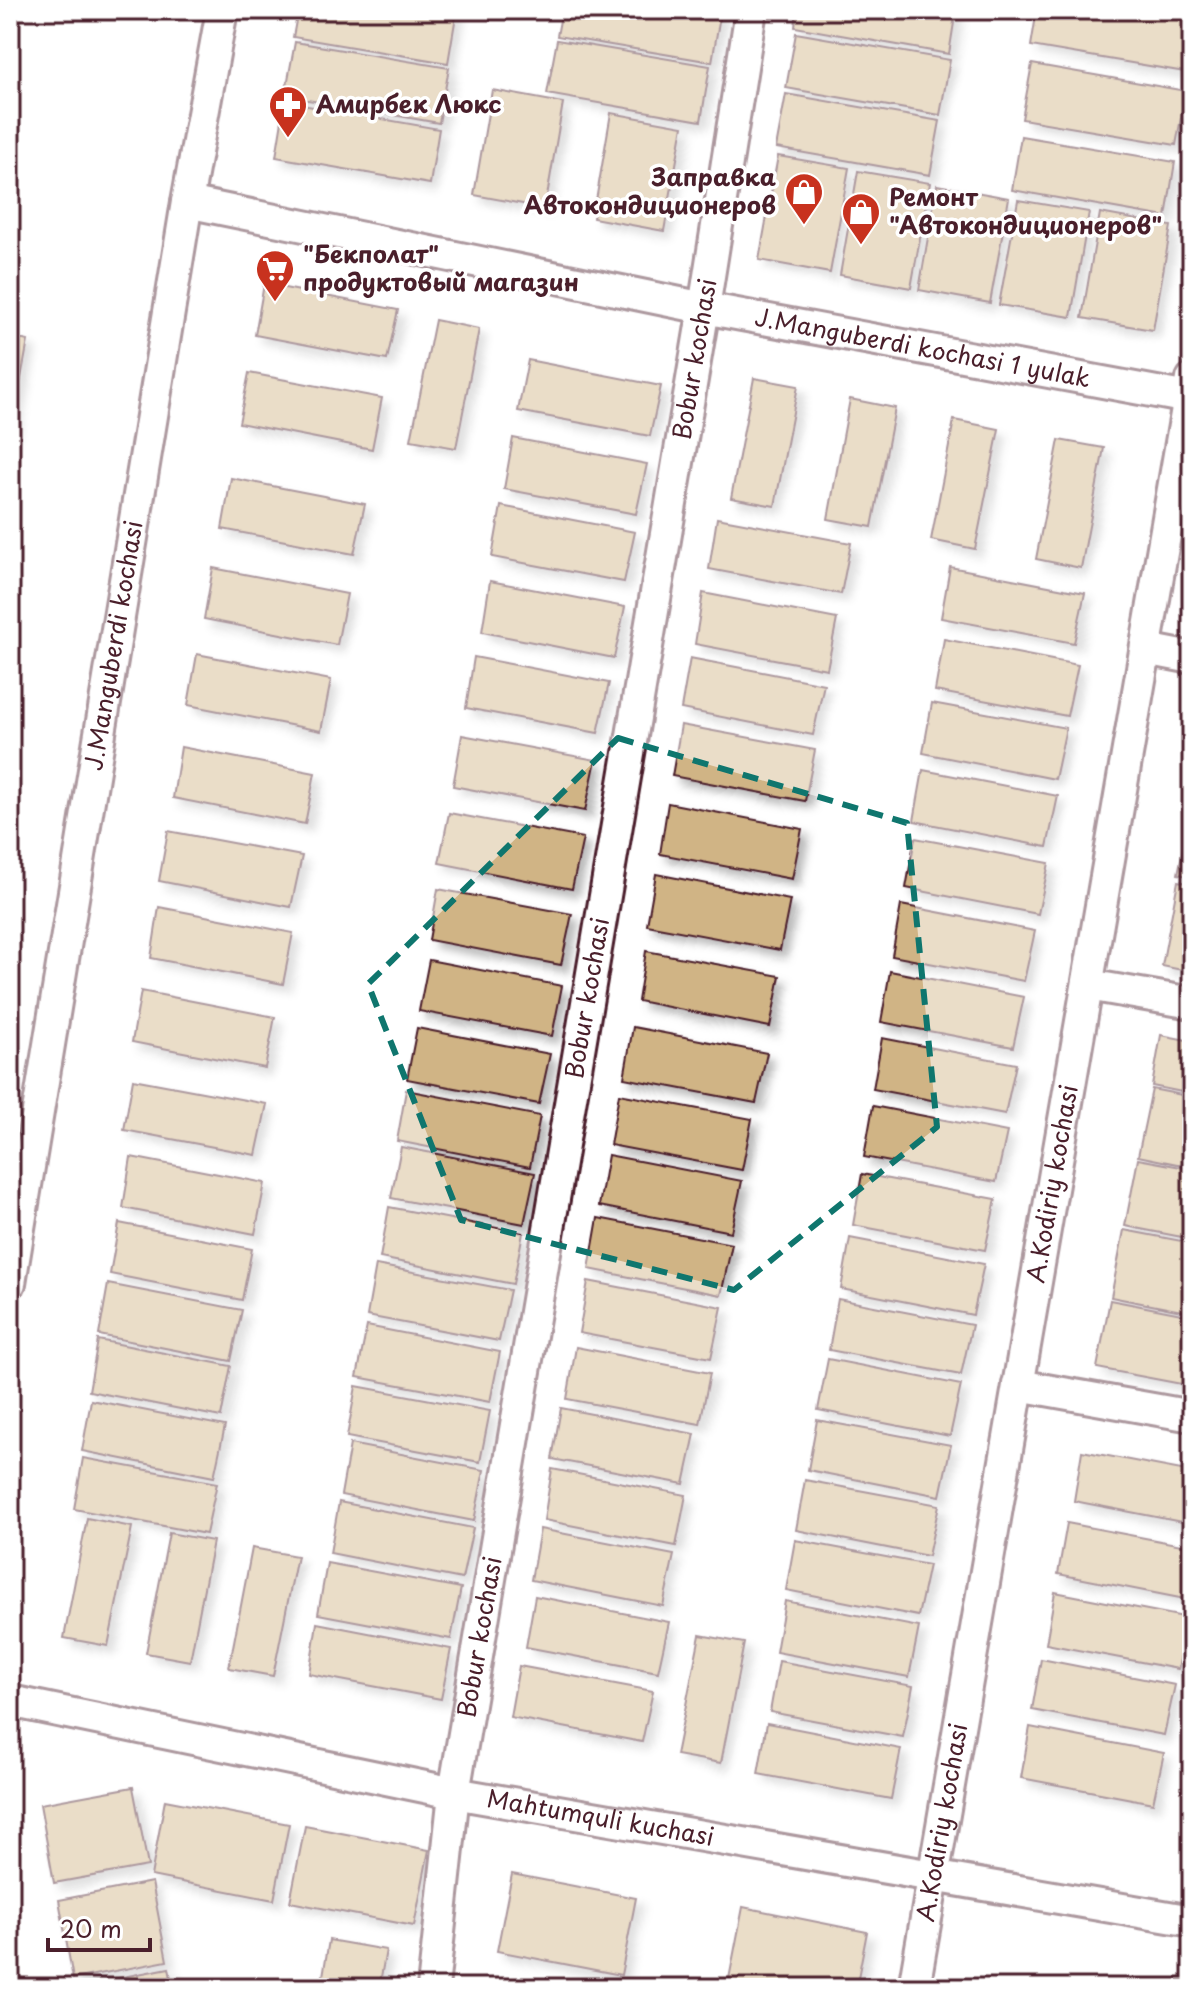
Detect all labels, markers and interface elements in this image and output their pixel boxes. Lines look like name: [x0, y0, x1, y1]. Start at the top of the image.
pharmacy icon: Амирбек Люкс: [267, 84, 309, 139]
place label: Амирбек Люкс: [316, 85, 502, 121]
place label: Заправка Автокондиционеров: [524, 158, 777, 222]
shop icon: Заправка Автокондиционеров: [783, 171, 825, 226]
place label: Ремонт "Автокондиционеров": [889, 178, 1162, 242]
shop icon: Ремонт "Автокондиционеров": [840, 191, 882, 246]
place label: "Бекполат" продуктовый магазин: [303, 235, 579, 299]
supermarket icon: "Бекполат" продуктовый магазин: [254, 248, 296, 303]
street label: Bobur kochasi: [662, 276, 724, 442]
street label: J.Manguberdi kochasi 1 yulak: [752, 298, 1094, 395]
street label: J.Manguberdi kochasi: [74, 518, 151, 773]
street label: Bobur kochasi: [555, 915, 617, 1081]
street label: A.Kodiriy kochasi: [1016, 1082, 1086, 1285]
street label: Bobur kochasi: [447, 1554, 510, 1720]
street label: A.Kodiriy kochasi: [906, 1720, 975, 1924]
street label: Mahtumquli kuchasi: [484, 1779, 717, 1854]
scale bar: [48, 1902, 150, 1952]
text: 20 m: [60, 1910, 122, 1946]

